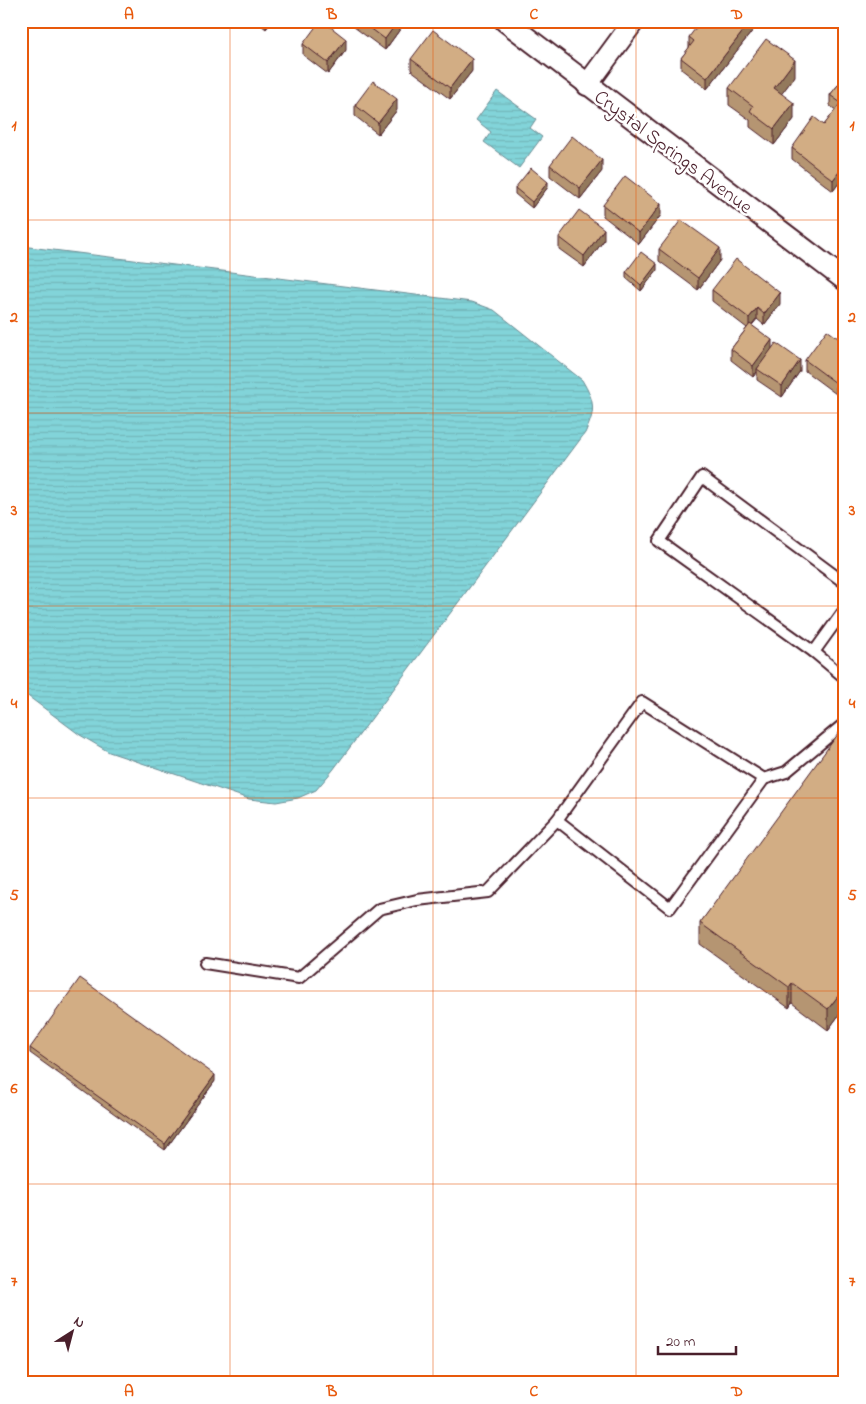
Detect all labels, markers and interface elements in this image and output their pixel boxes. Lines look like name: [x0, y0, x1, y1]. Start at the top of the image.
text: A: [124, 3, 134, 27]
text: B: [326, 3, 338, 27]
text: C: [530, 3, 539, 27]
text: D: [730, 3, 743, 27]
street label: Crystal Springs Avenue: [587, 84, 758, 223]
text: 1: [11, 114, 17, 138]
text: 1: [849, 114, 855, 138]
text: 2: [9, 306, 18, 330]
text: 2: [847, 306, 856, 330]
text: 3: [10, 499, 18, 523]
text: 3: [848, 499, 856, 523]
text: 4: [10, 692, 18, 716]
text: 4: [848, 692, 856, 716]
text: 5: [9, 884, 19, 908]
text: 5: [847, 884, 857, 908]
text: 6: [9, 1077, 18, 1101]
text: 6: [847, 1077, 856, 1101]
text: 7: [11, 1270, 18, 1294]
text: 7: [849, 1270, 856, 1294]
north arrow: [48, 1306, 98, 1356]
text: N: [69, 1311, 89, 1334]
scale bar: [658, 1324, 736, 1356]
text: 20 m: [666, 1331, 696, 1353]
text: A: [124, 1380, 134, 1404]
text: B: [326, 1380, 338, 1404]
text: C: [530, 1380, 539, 1404]
text: D: [730, 1380, 743, 1404]

